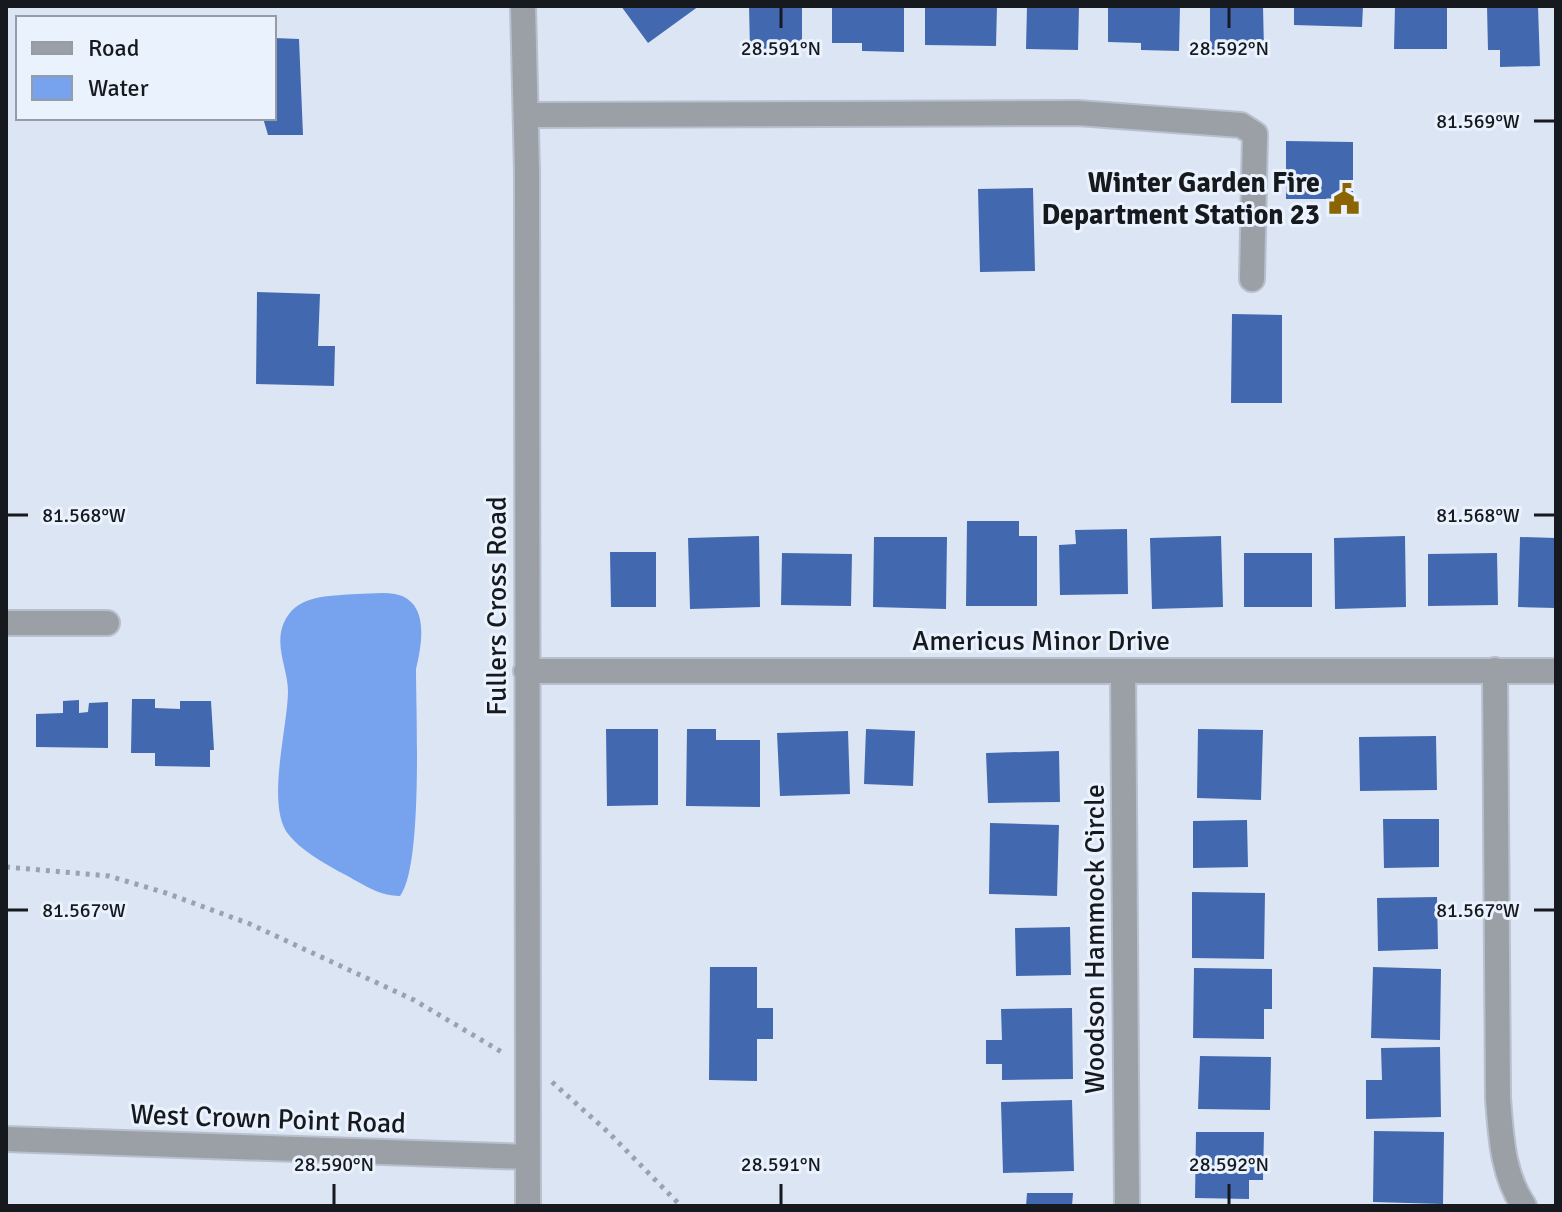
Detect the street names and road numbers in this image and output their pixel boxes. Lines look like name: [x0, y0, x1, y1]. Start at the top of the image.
street label: Fullers Cross Road: [480, 496, 514, 716]
street label: Americus Minor Drive: [912, 624, 1170, 658]
street label: Woodson Hammock Circle: [1078, 784, 1112, 1094]
street label: West Crown Point Road: [129, 1097, 407, 1141]

